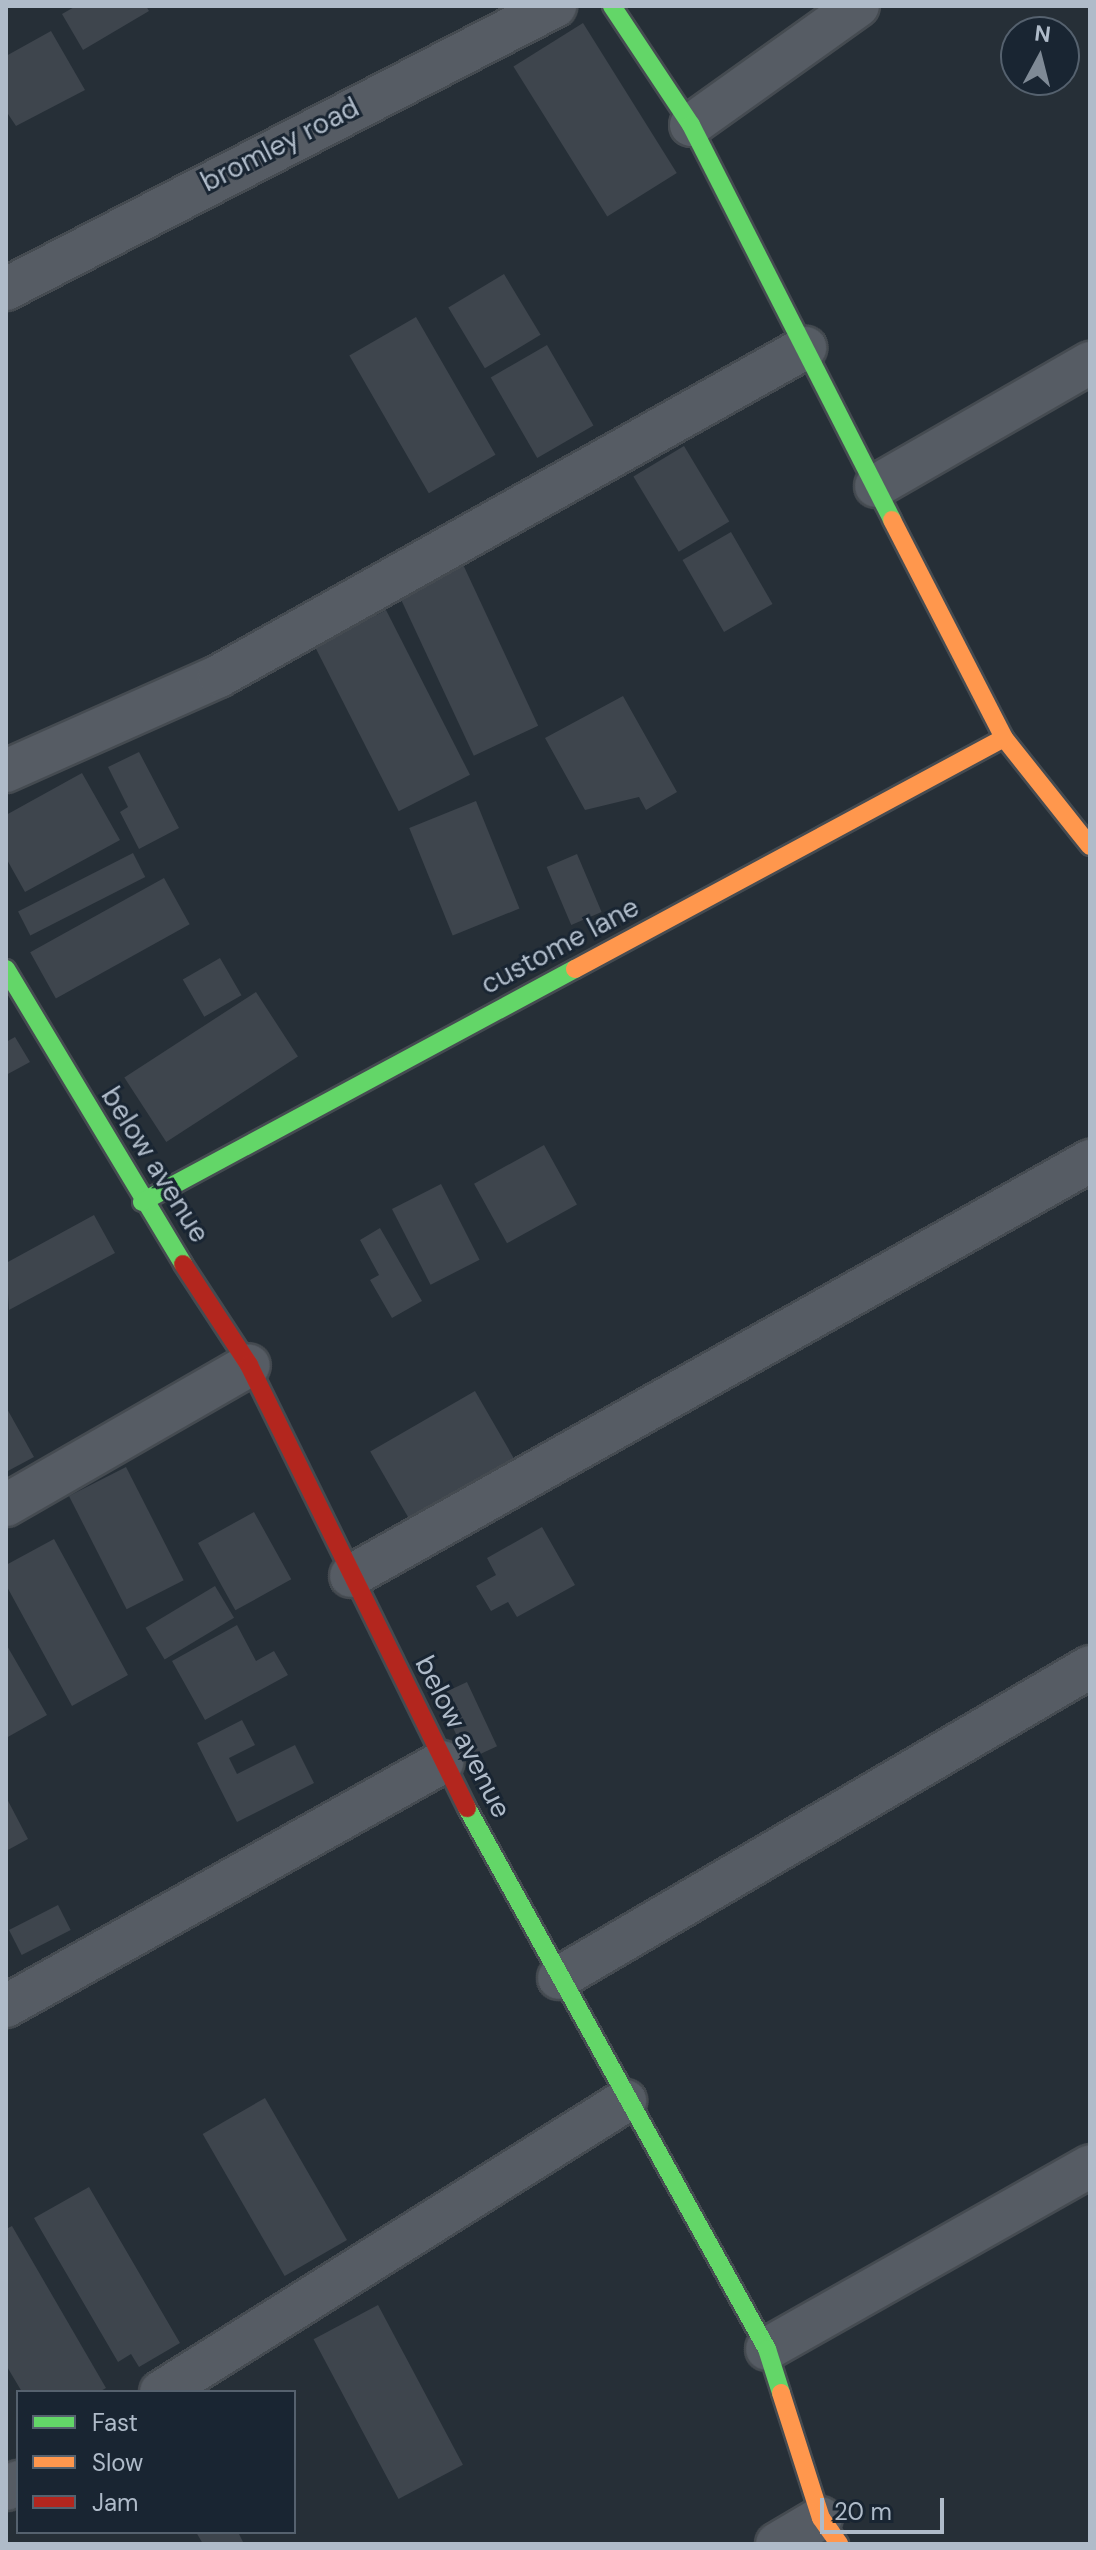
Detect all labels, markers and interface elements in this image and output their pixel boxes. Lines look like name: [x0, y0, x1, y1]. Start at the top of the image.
north arrow: [1000, 16, 1080, 96]
text: N: [1033, 18, 1052, 49]
street label: bromley road: [195, 91, 365, 199]
street label: custome lane: [475, 890, 645, 1002]
street label: below avenue: [94, 1081, 216, 1249]
street label: below avenue: [408, 1650, 518, 1824]
legend: [16, 2390, 296, 2534]
text: Fast: [92, 2407, 138, 2438]
text: Slow: [92, 2447, 143, 2478]
scale bar: [824, 2482, 948, 2532]
text: Jam: [92, 2487, 138, 2518]
text: 20 m: [834, 2496, 892, 2527]

